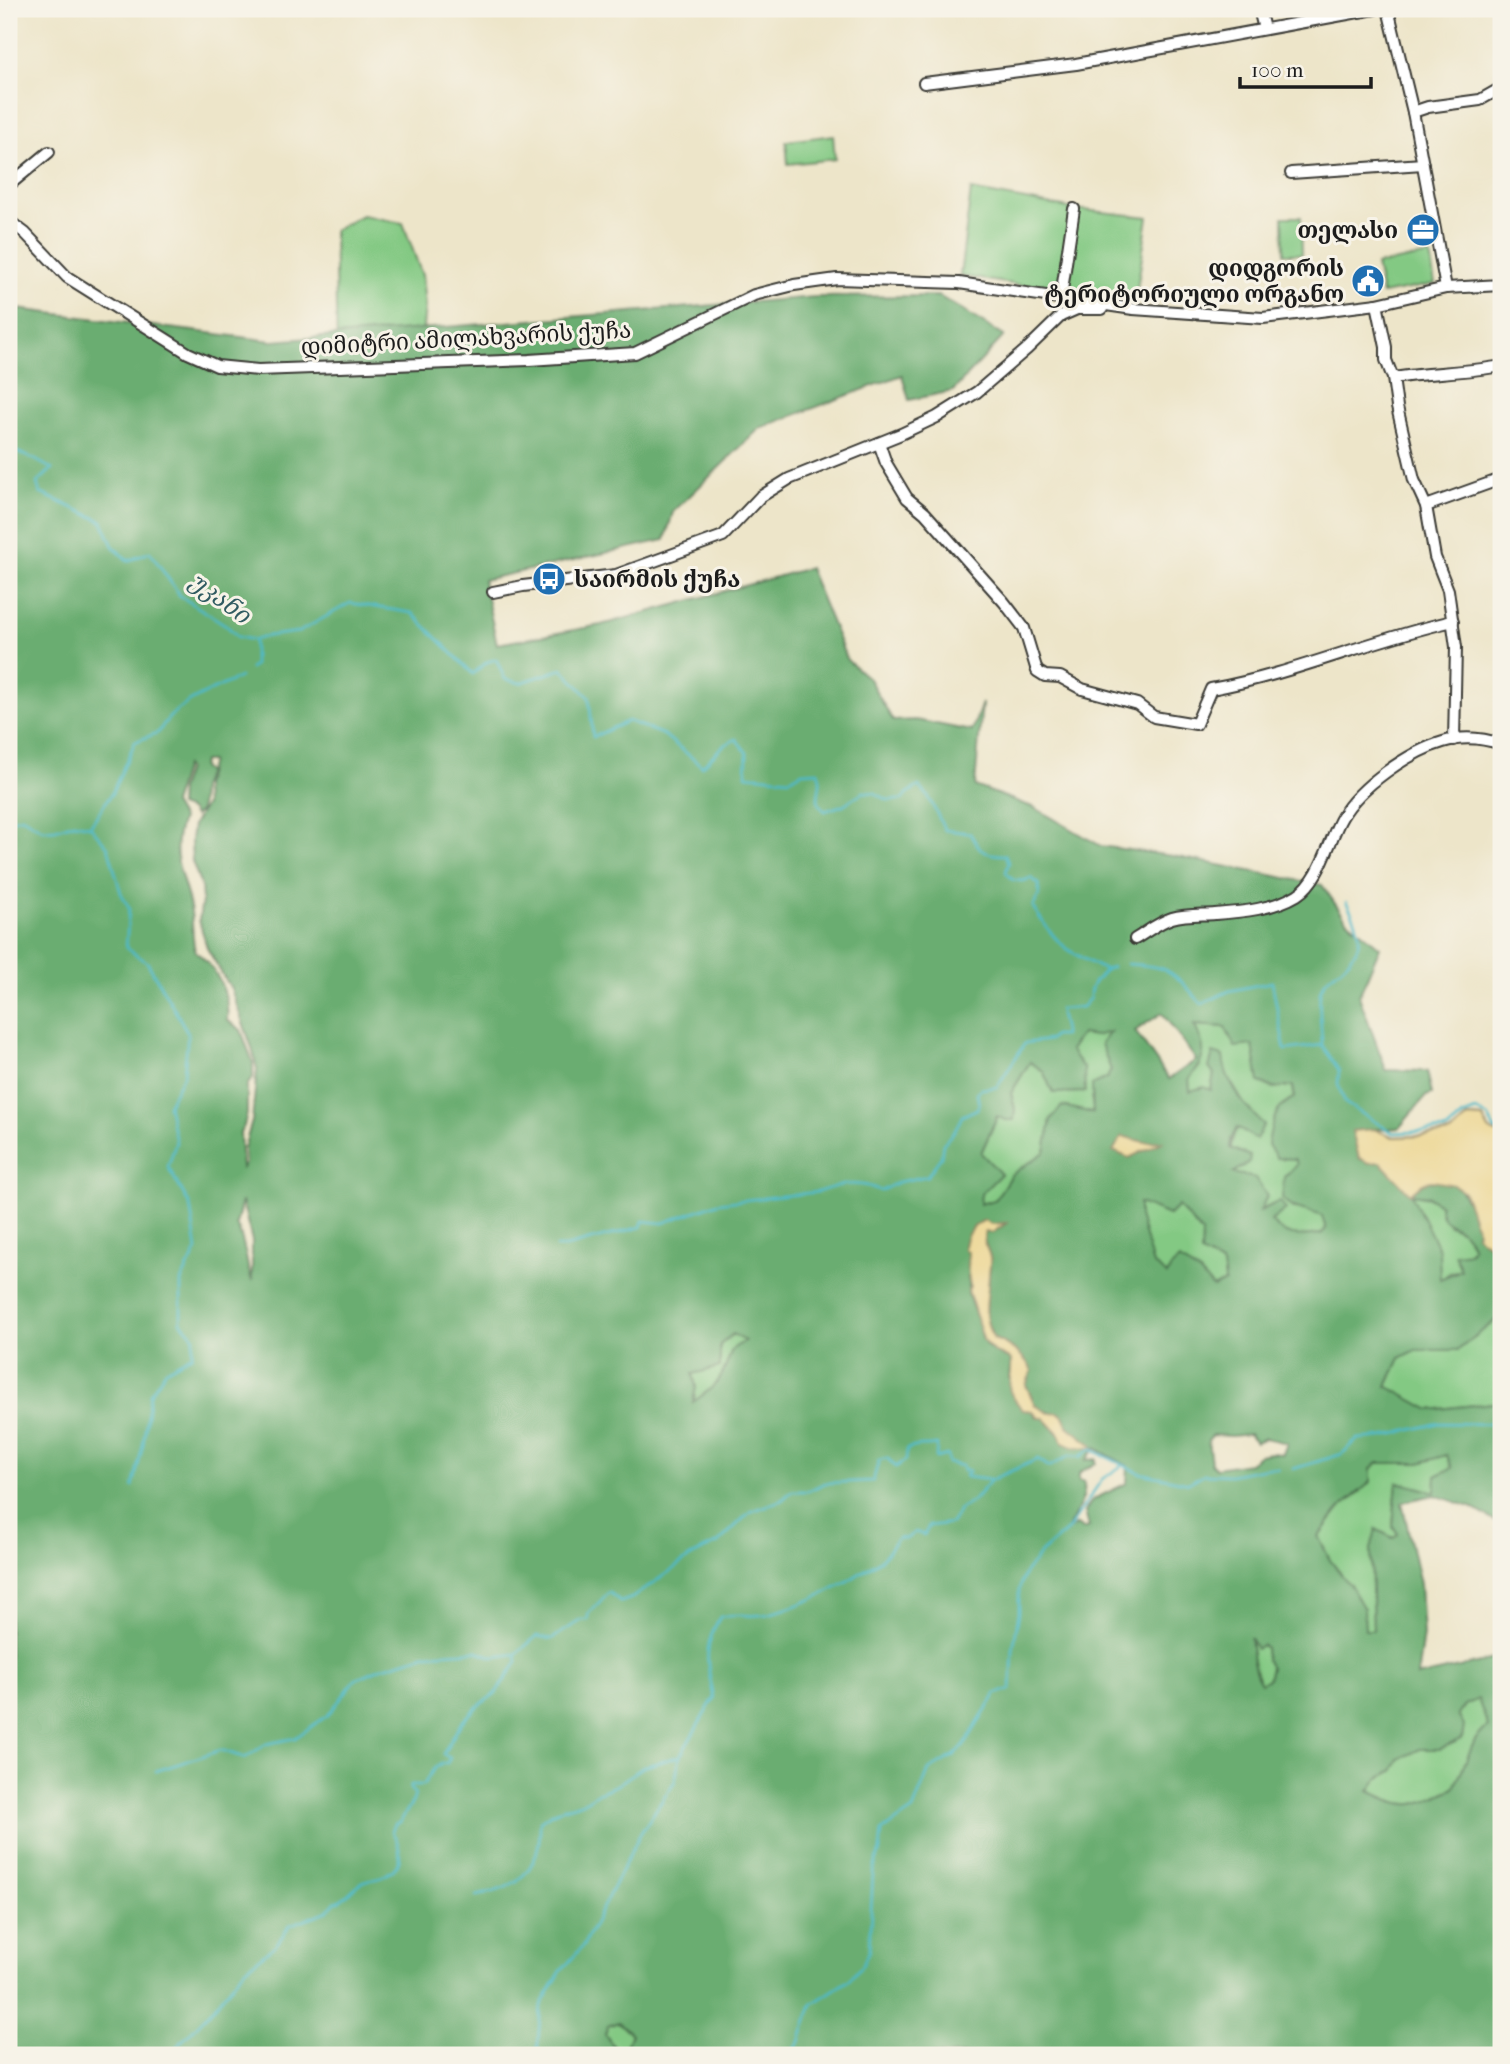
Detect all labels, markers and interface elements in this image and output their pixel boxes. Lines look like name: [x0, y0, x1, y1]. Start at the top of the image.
scale bar: [1240, 46, 1372, 90]
text: 100 m: [1251, 58, 1304, 82]
office icon: თელასი: [1404, 211, 1442, 249]
place label: თელასი: [1297, 217, 1398, 244]
place label: დიდგორის ტერიტორიული ორგანო: [1044, 255, 1344, 308]
public building icon: დიდგორის ტერიტორიული ორგანო: [1349, 262, 1387, 300]
street label: დიმიტრი ამილახვარის ქუჩა: [300, 316, 632, 361]
bus stop icon: საირმის ქუჩა: [530, 560, 568, 598]
place label: საირმის ქუჩა: [574, 566, 740, 593]
water label: უკანი: [184, 567, 257, 631]

